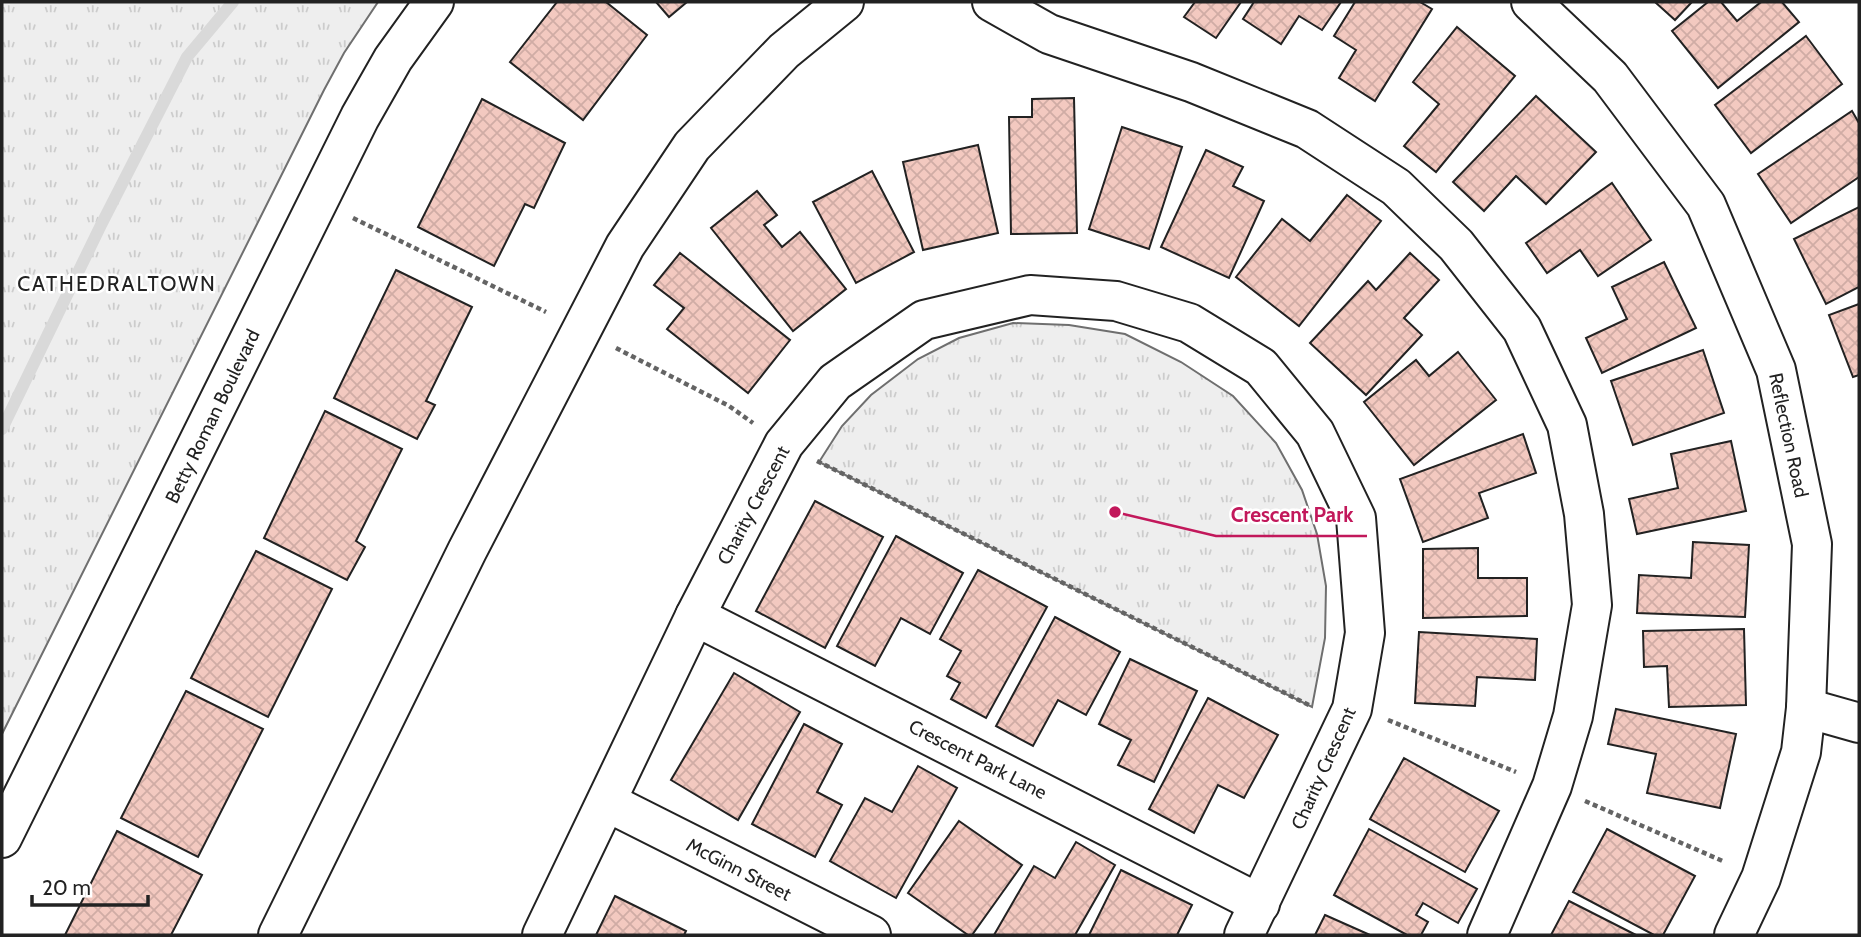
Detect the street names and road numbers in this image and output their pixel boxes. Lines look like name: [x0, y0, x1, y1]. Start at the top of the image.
street label: Betty Roman Boulevard: [160, 326, 265, 507]
street label: Reflection Road: [1764, 371, 1813, 500]
street label: Charity Crescent: [712, 441, 795, 569]
street label: Charity Crescent: [1286, 703, 1361, 833]
street label: Crescent Park Lane: [905, 715, 1051, 804]
street label: McGinn Street: [682, 833, 796, 906]

